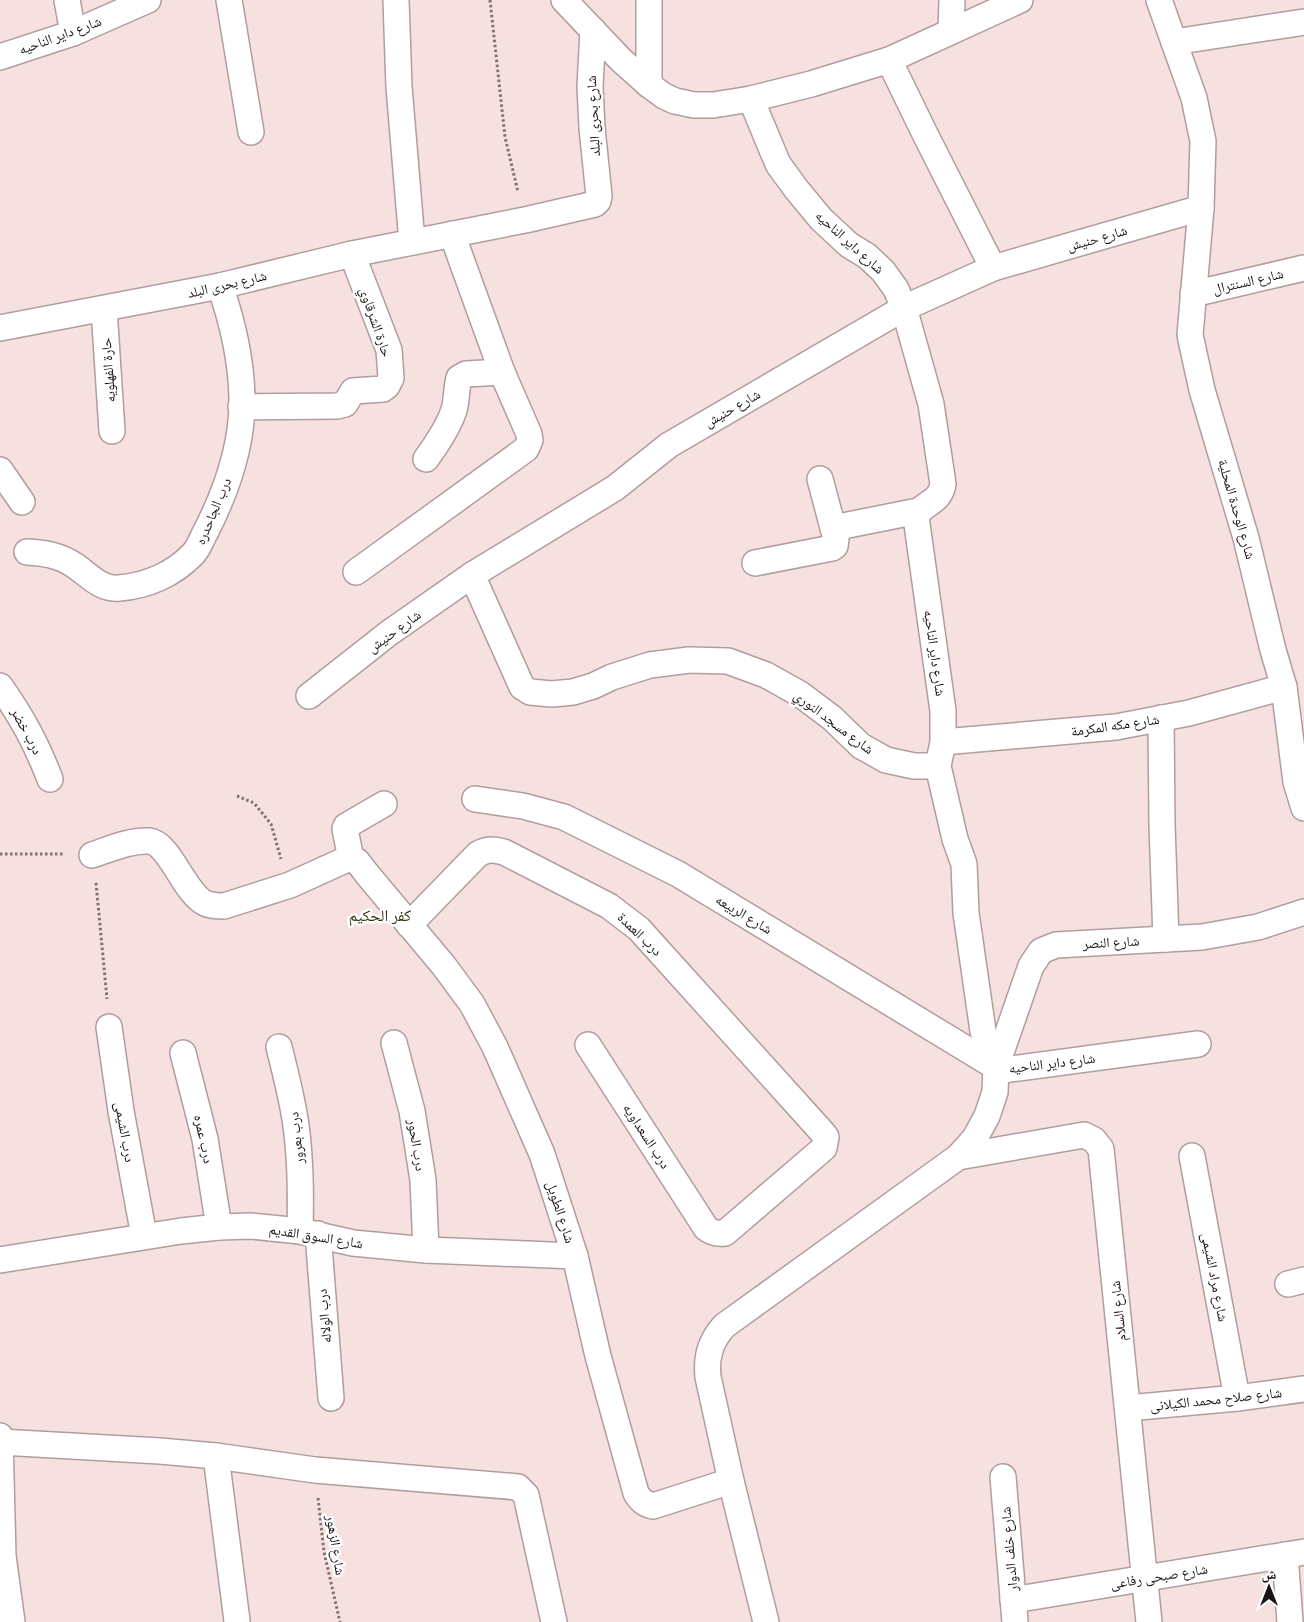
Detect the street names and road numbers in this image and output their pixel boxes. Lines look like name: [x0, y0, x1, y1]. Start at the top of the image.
street label: شارع داير الناحيه: [16, 12, 104, 59]
street label: شارع بحرى البلد: [582, 75, 605, 157]
street label: شارع داير الناحيه: [811, 206, 888, 278]
street label: شارع حنيش: [1065, 221, 1130, 256]
street label: شارع السنترال: [1211, 264, 1285, 299]
street label: شارع بحرى البلد: [186, 266, 269, 303]
street label: حارة الشرقاوي: [353, 285, 396, 360]
street label: حارة الفهلويه: [97, 337, 119, 403]
street label: شارع حنيش: [701, 385, 764, 432]
street label: شارع الوحدة المحلية: [1213, 457, 1260, 561]
street label: درب الجاحدره: [191, 475, 235, 547]
street label: شارع حنيش: [364, 605, 425, 657]
street label: شارع داير الناحيه: [919, 609, 950, 697]
street label: شارع مسجد النوري: [789, 686, 878, 760]
street label: درب خضر: [7, 704, 47, 758]
street label: شارع مكه المكرمة: [1070, 710, 1160, 741]
street label: شارع الربيعه: [712, 890, 776, 939]
street label: درب العمدة: [614, 908, 666, 960]
street label: شارع النصر: [1081, 932, 1140, 954]
street label: شارع داير الناحيه: [1008, 1049, 1096, 1078]
street label: درب الشيمى: [111, 1100, 139, 1164]
street label: درب السعداويه: [619, 1100, 675, 1172]
street label: درب بعرور: [284, 1111, 308, 1166]
street label: درب عمره: [190, 1113, 218, 1165]
street label: درب الحور: [404, 1117, 430, 1173]
street label: شارع الطويل: [542, 1179, 580, 1246]
street label: شارع السوق القديم: [268, 1220, 364, 1253]
street label: شارع مراد الشيمى: [1197, 1231, 1232, 1323]
street label: شارع السلام: [1106, 1280, 1131, 1342]
street label: درب الولاله: [313, 1288, 335, 1344]
street label: شارع صلاح محمد الكيلانى: [1149, 1383, 1283, 1416]
street label: شارع خلف الدوار: [996, 1506, 1023, 1593]
street label: شارع الزهور: [321, 1513, 350, 1577]
street label: شارع صبحى رفاعى: [1109, 1559, 1209, 1594]

